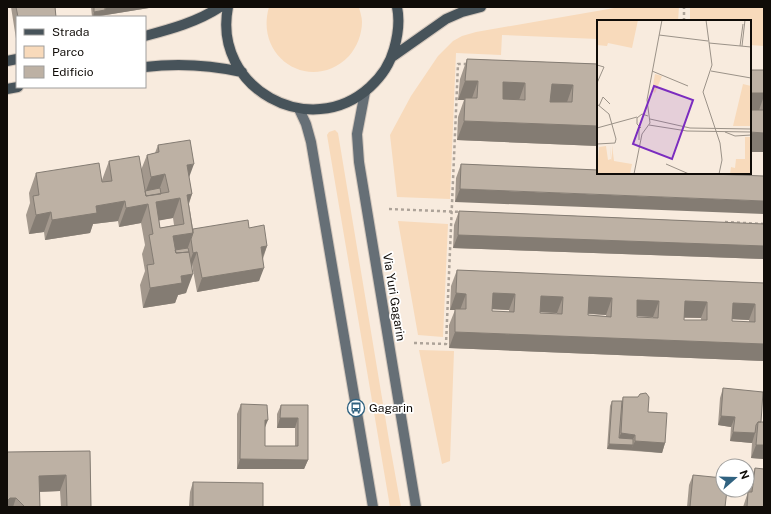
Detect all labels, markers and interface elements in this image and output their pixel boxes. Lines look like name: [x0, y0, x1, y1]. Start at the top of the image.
legend: [16, 16, 146, 88]
inset map: [597, 20, 751, 174]
text: Strada: [52, 25, 89, 39]
text: Parco: [52, 45, 84, 59]
text: Edificio: [52, 65, 94, 79]
street label: Via Yuri Gagarin: [380, 252, 408, 342]
bus stop icon: Gagarin: [346, 398, 366, 418]
place label: Gagarin: [369, 401, 413, 415]
north arrow: [715, 458, 755, 498]
text: N: [737, 468, 752, 481]

